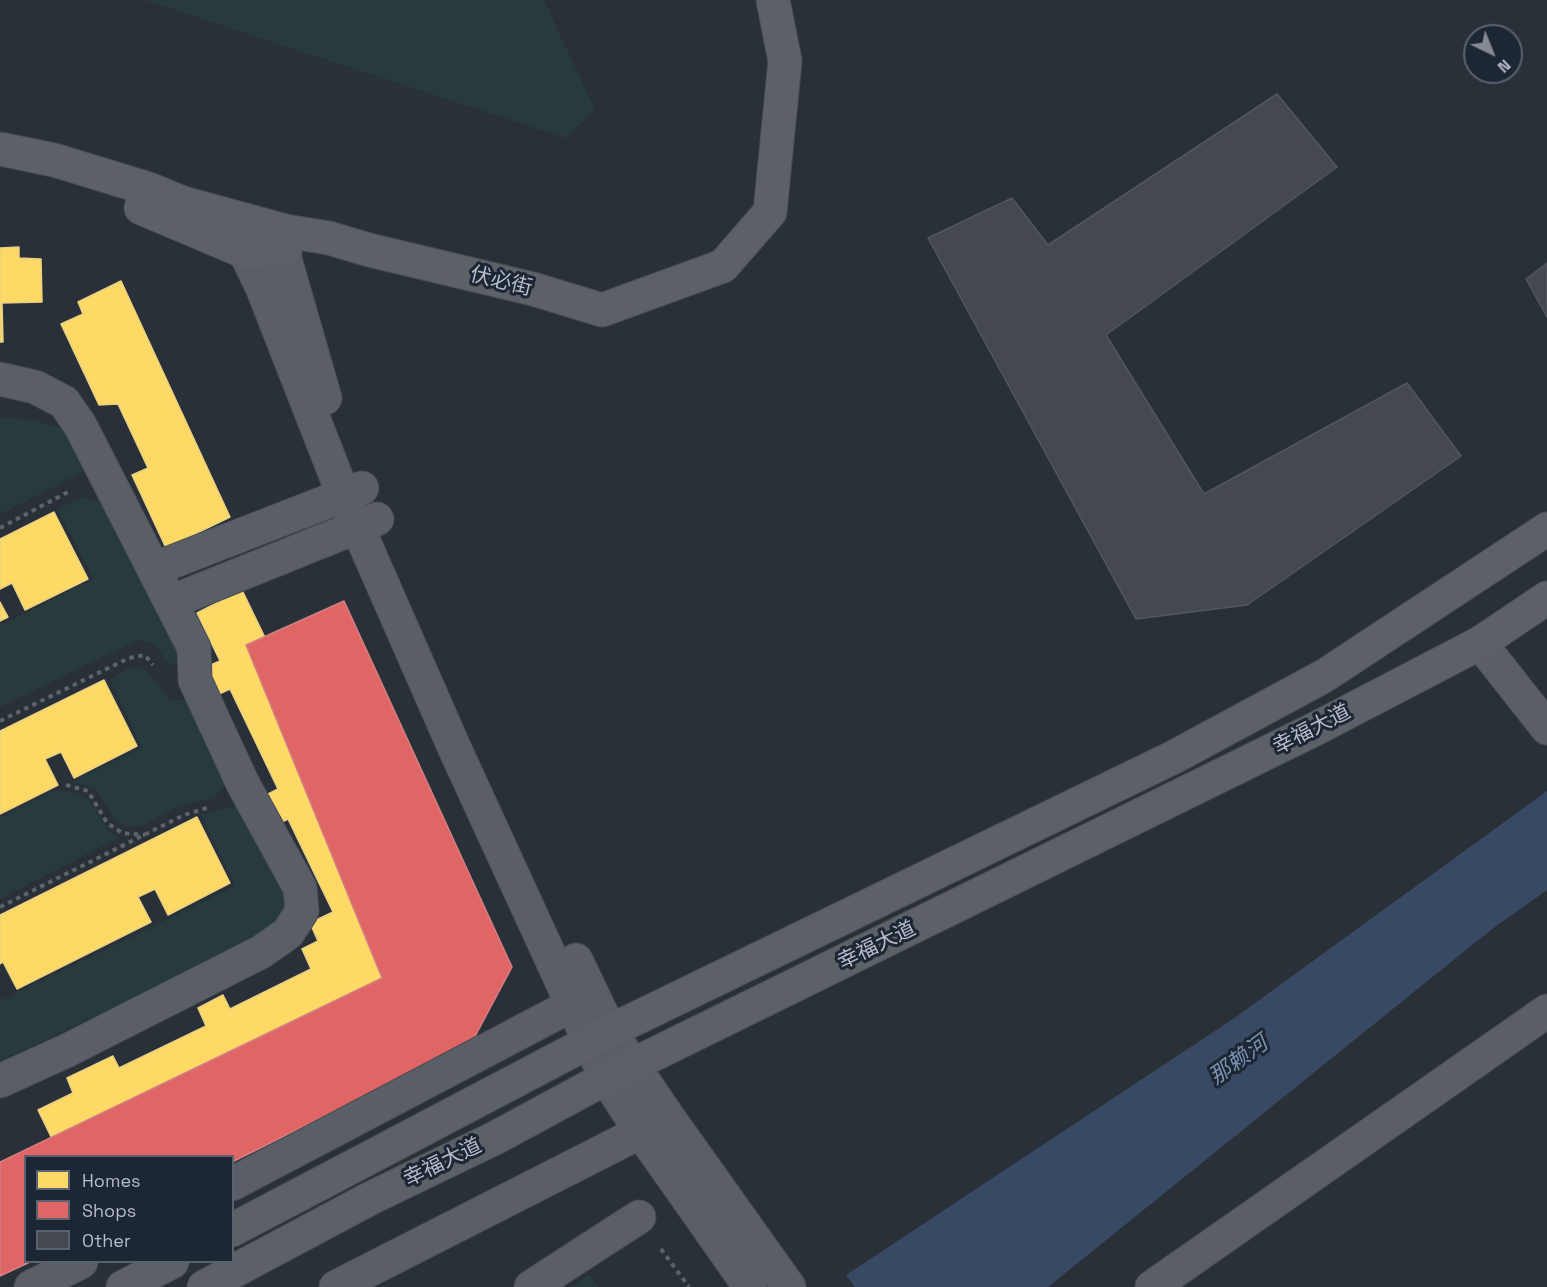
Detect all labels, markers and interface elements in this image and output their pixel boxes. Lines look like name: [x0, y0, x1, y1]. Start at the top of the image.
north arrow: [1463, 24, 1523, 84]
text: N: [1493, 55, 1515, 77]
street label: 伏必街: [467, 262, 535, 302]
street label: 幸福大道: [1269, 700, 1355, 760]
street label: 幸福大道: [834, 916, 920, 976]
water label: 那赖河: [1205, 1031, 1273, 1091]
street label: 幸福大道: [400, 1133, 486, 1193]
legend: [24, 1155, 234, 1263]
text: Homes: [82, 1169, 141, 1192]
text: Shops: [82, 1199, 136, 1222]
text: Other: [82, 1229, 131, 1252]

